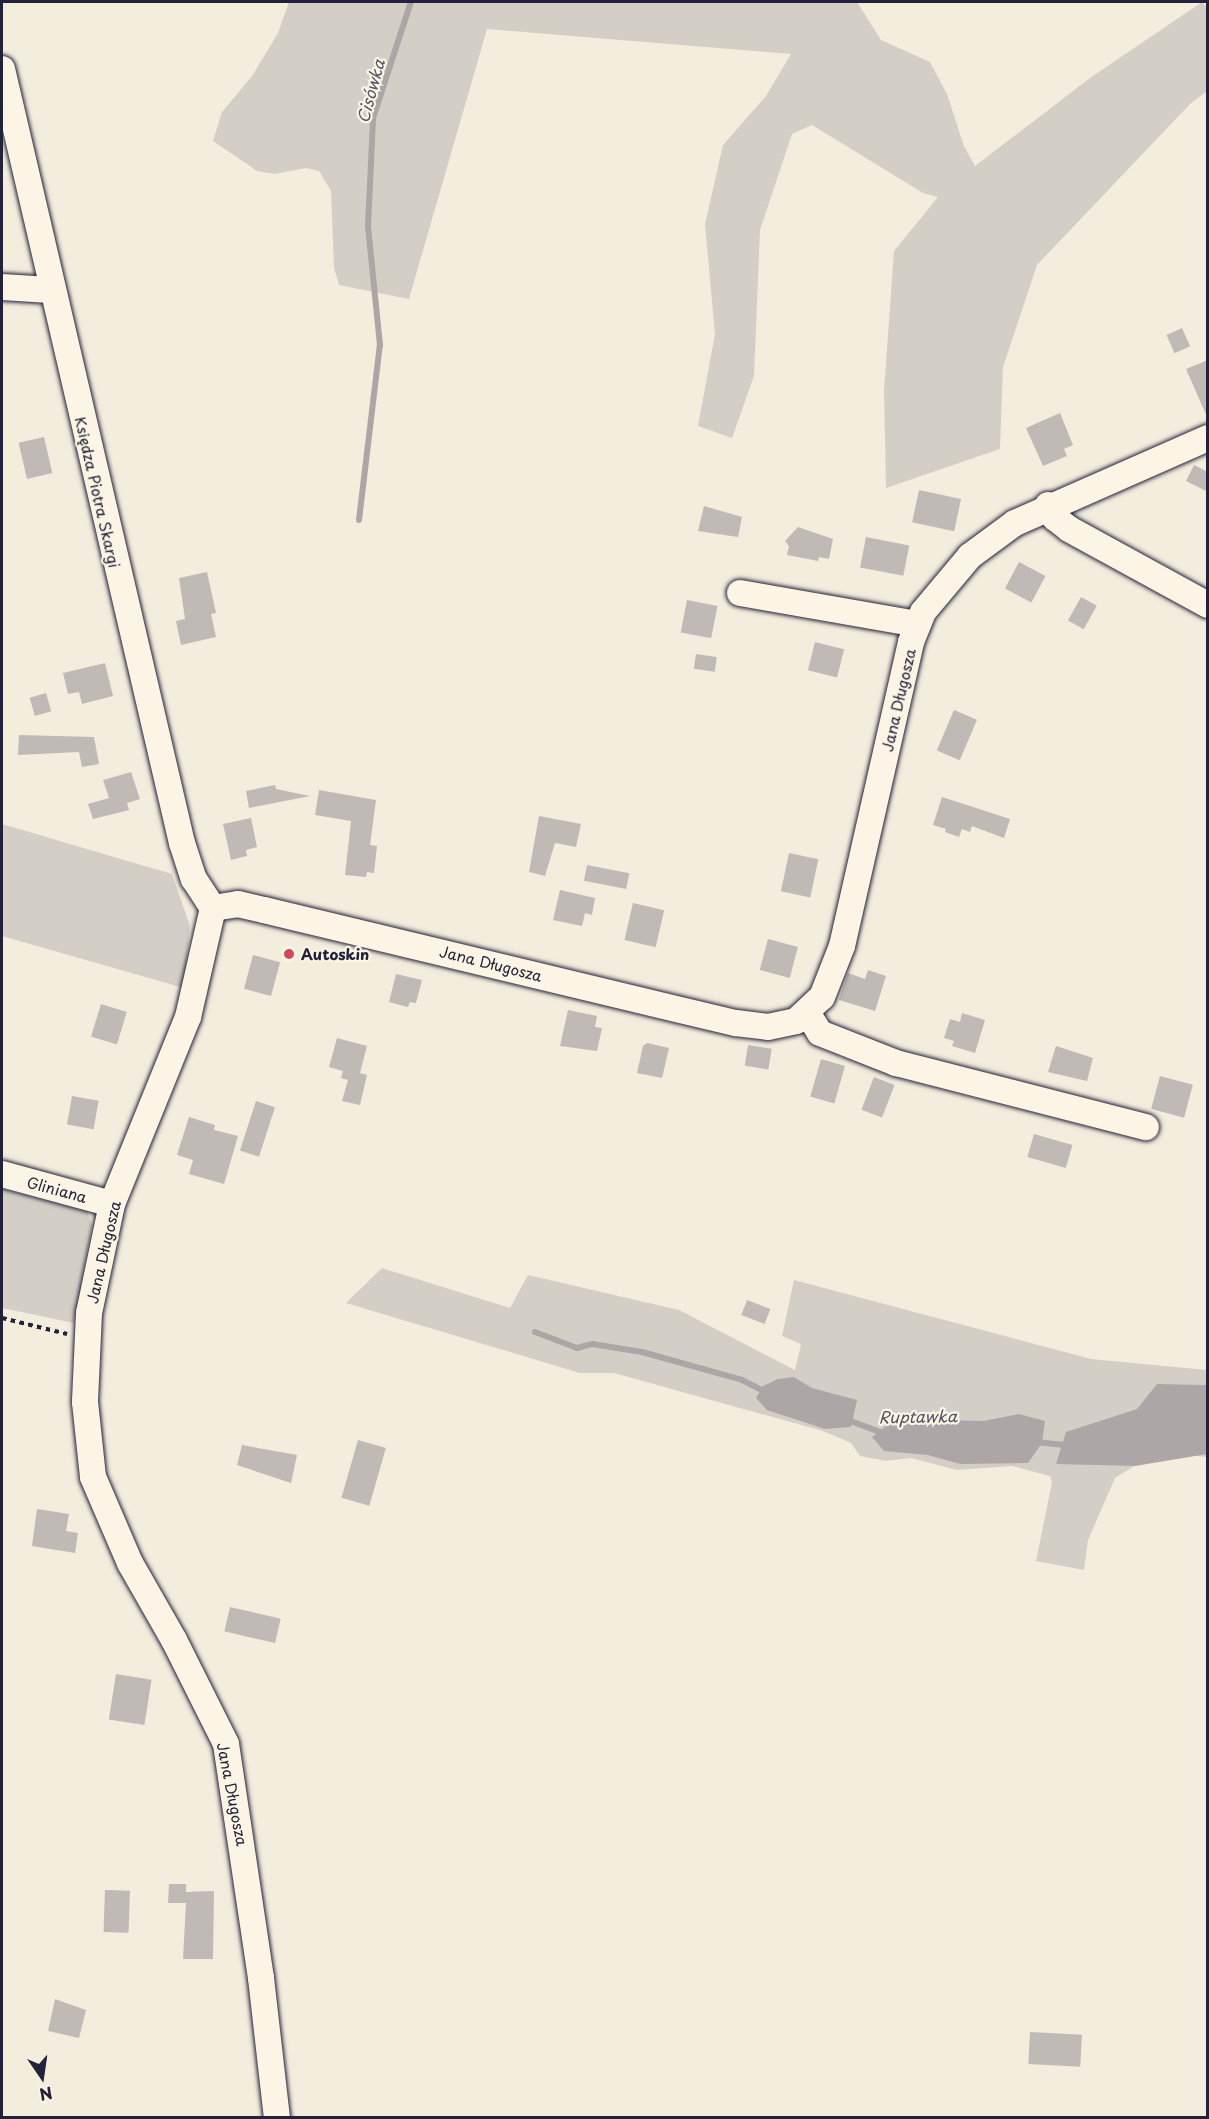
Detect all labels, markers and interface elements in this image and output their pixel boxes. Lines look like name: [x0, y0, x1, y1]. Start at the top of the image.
water label: Cisówka: [352, 57, 388, 125]
street label: Księdza Piotra Skargi: [72, 414, 124, 570]
street label: Jana Długosza: [877, 647, 919, 753]
street label: Jana Długosza: [438, 942, 544, 984]
place label: Autoskin: [301, 945, 369, 963]
marker: Autoskin: [282, 947, 296, 961]
street label: Gliniana: [25, 1172, 89, 1206]
street label: Jana Długosza: [82, 1199, 124, 1305]
water label: Ruptawka: [879, 1406, 957, 1426]
street label: Jana Długosza: [214, 1741, 252, 1847]
north arrow: [12, 2047, 72, 2107]
text: N: [37, 2081, 55, 2108]

